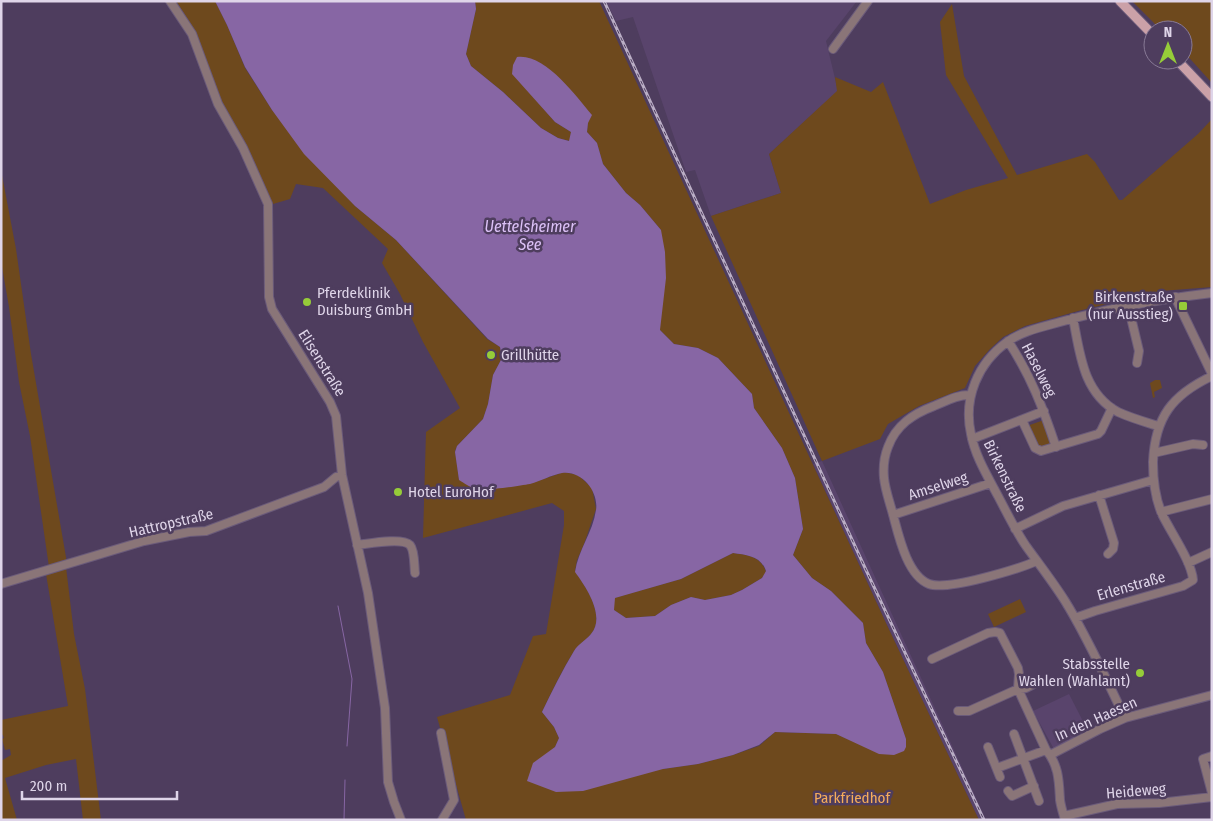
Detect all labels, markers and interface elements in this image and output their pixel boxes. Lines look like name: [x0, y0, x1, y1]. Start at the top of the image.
north arrow: [1143, 20, 1193, 70]
text: N: [1164, 24, 1172, 41]
water label: Uettelsheimer See: [485, 217, 576, 254]
place label: Pferdeklinik Duisburg GmbH: [317, 284, 412, 319]
place label: Birkenstraße (nur Ausstieg): [1088, 288, 1173, 323]
marker: Pferdeklinik Duisburg GmbH: [301, 296, 313, 308]
marker: Birkenstraße (nur Ausstieg): [1177, 300, 1189, 312]
street label: Elisenstraße: [294, 326, 350, 400]
street label: Haselweg: [1018, 340, 1060, 400]
place label: Grillhütte: [501, 346, 559, 364]
marker: Grillhütte: [485, 349, 497, 361]
street label: Birkenstraße: [980, 437, 1030, 515]
street label: Amselweg: [906, 468, 970, 504]
place label: Hotel EuroHof: [408, 483, 495, 501]
marker: Hotel EuroHof: [392, 486, 404, 498]
street label: Hattropstraße: [127, 505, 215, 541]
street label: Erlenstraße: [1095, 568, 1167, 604]
place label: Stabsstelle Wahlen (Wahlamt): [1019, 655, 1130, 690]
marker: Stabsstelle Wahlen (Wahlamt): [1134, 667, 1146, 679]
street label: In den Haesen: [1052, 693, 1140, 745]
scale bar: [22, 768, 178, 800]
text: 200 m: [30, 777, 67, 795]
street label: Heideweg: [1105, 779, 1167, 803]
park label: Parkfriedhof: [814, 789, 891, 807]

